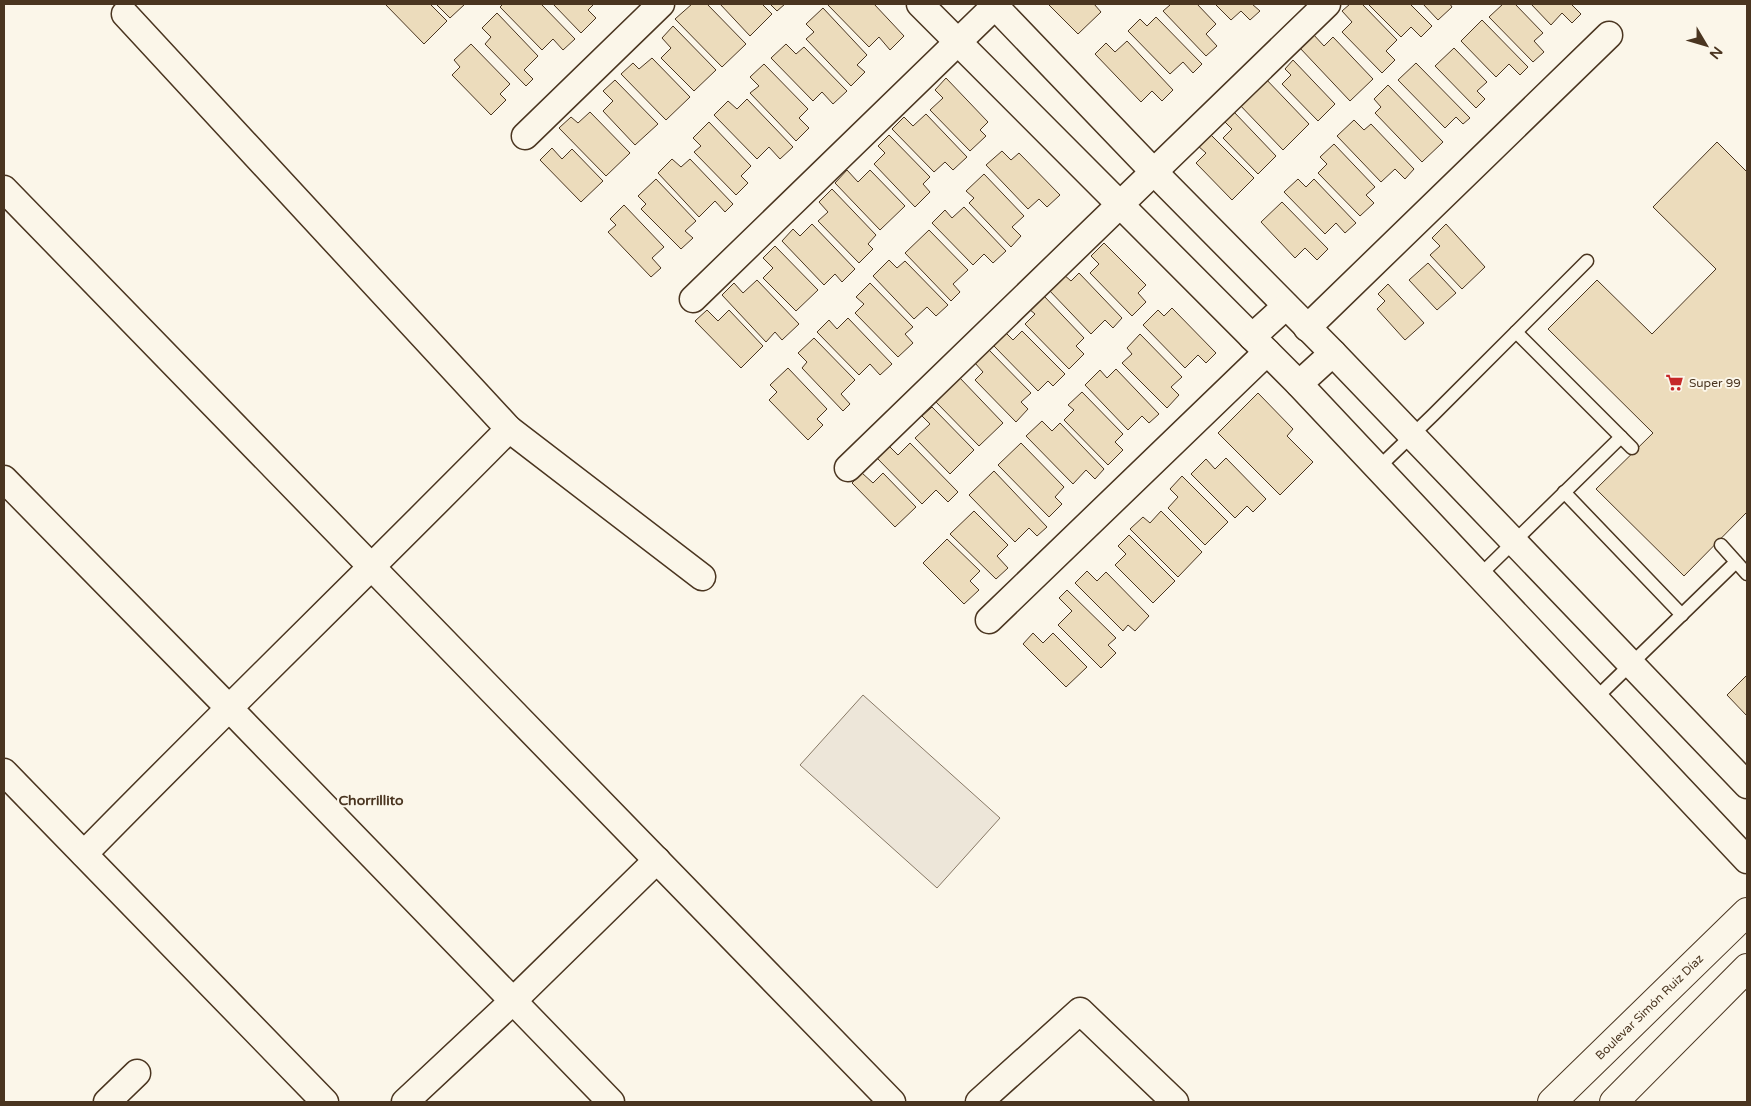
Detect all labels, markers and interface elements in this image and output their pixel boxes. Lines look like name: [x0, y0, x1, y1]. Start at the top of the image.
north arrow: [1681, 20, 1731, 70]
text: N: [1706, 43, 1726, 62]
supermarket icon: Super 99: [1665, 373, 1685, 393]
place label: Super 99: [1689, 376, 1741, 390]
district label: Chorrillito: [338, 792, 404, 809]
street label: Boulevar Simón Ruiz Díaz: [1593, 951, 1706, 1063]

